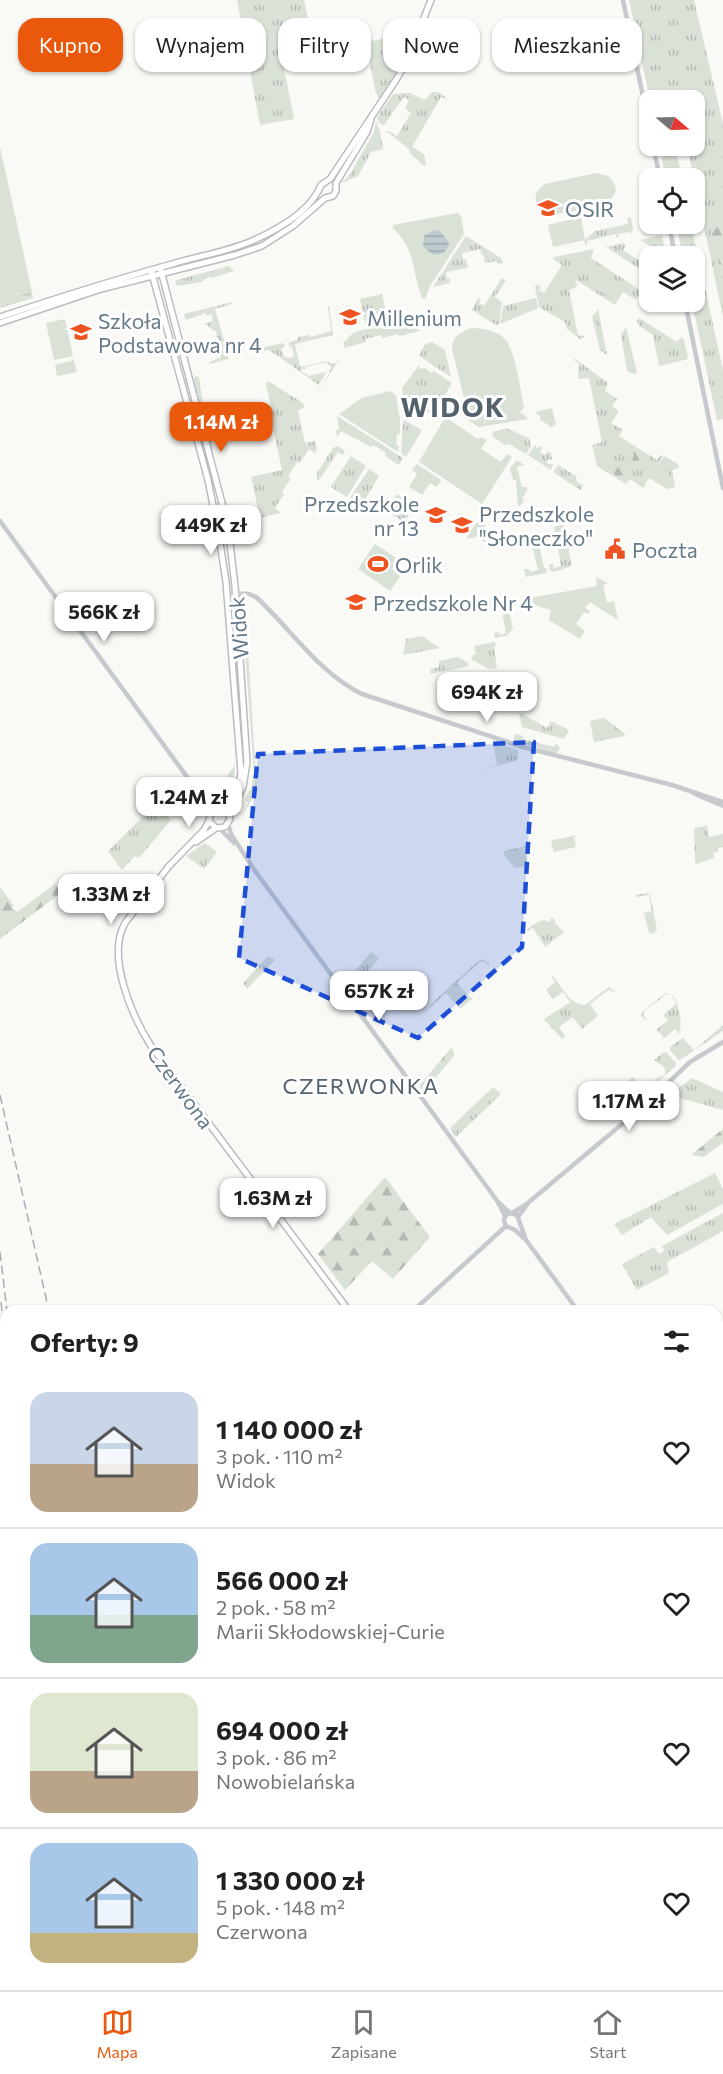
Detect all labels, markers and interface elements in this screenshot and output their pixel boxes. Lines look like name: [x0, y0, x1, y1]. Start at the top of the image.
chip: Kupno: [18, 18, 123, 72]
chip: Wynajem: [135, 18, 266, 72]
chip: Filtry: [278, 18, 371, 72]
chip: Nowe: [383, 18, 480, 72]
chip: Mieszkanie: [492, 18, 642, 72]
north arrow: [639, 90, 705, 156]
map controls: [639, 90, 705, 312]
button: locate: [639, 168, 705, 234]
school or university icon: OSIR: [536, 196, 560, 220]
place label: OSIR: [565, 196, 614, 221]
button: layers: [639, 246, 705, 312]
school or university icon: Millenium: [338, 305, 362, 329]
place label: Millenium: [367, 305, 462, 330]
place label: Szkoła Podstawowa nr 4: [98, 308, 262, 357]
school or university icon: Szkoła Podstawowa nr 4: [69, 320, 93, 344]
district label: WIDOK: [401, 390, 505, 423]
pin: 1.14M zł: [159, 402, 283, 453]
text: 1.14M zł: [184, 409, 258, 433]
place label: Przedszkole nr 13: [304, 491, 419, 540]
place label: Przedszkole "Słoneczko": [479, 501, 594, 550]
school or university icon: Przedszkole nr 13: [424, 503, 448, 527]
pin: 449K zł: [156, 505, 266, 556]
text: 449K zł: [175, 512, 247, 536]
school or university icon: Przedszkole "Słoneczko": [450, 513, 474, 537]
public building icon: Poczta: [603, 537, 627, 561]
place label: Poczta: [632, 537, 698, 562]
sports icon: Orlik: [366, 552, 390, 576]
place label: Orlik: [395, 552, 443, 577]
school or university icon: Przedszkole Nr 4: [344, 590, 368, 614]
place label: Przedszkole Nr 4: [373, 590, 533, 615]
pin: 566K zł: [49, 592, 159, 643]
street label: Widok: [223, 596, 253, 660]
text: 566K zł: [68, 599, 140, 623]
pin: 694K zł: [432, 672, 542, 723]
text: 694K zł: [451, 679, 523, 703]
pin: 1.24M zł: [127, 777, 251, 828]
text: 1.24M zł: [150, 784, 228, 808]
pin: 1.33M zł: [49, 874, 173, 925]
text: 1.33M zł: [72, 881, 150, 905]
pin: 657K zł: [324, 971, 434, 1022]
text: 657K zł: [344, 978, 414, 1002]
street label: Czerwona: [143, 1041, 219, 1133]
district label: CZERWONKA: [282, 1072, 440, 1099]
pin: 1.17M zł: [567, 1081, 691, 1132]
text: 1.17M zł: [592, 1088, 666, 1112]
pin: 1.63M zł: [211, 1178, 335, 1229]
text: 1.63M zł: [234, 1185, 312, 1209]
icon: filters: [660, 1325, 693, 1358]
text: Oferty: 9: [30, 1326, 139, 1357]
text: 1 140 000 zł: [216, 1413, 362, 1444]
icon: home: [78, 1416, 150, 1488]
icon: heart: [660, 1436, 693, 1469]
text: 3 pok. · 110 m²: [216, 1444, 342, 1468]
text: Widok: [216, 1468, 276, 1492]
text: 566 000 zł: [216, 1564, 348, 1595]
icon: home: [78, 1567, 150, 1639]
icon: heart: [660, 1587, 693, 1620]
text: 2 pok. · 58 m²: [216, 1595, 336, 1619]
text: Marii Skłodowskiej-Curie: [216, 1619, 445, 1643]
text: 694 000 zł: [216, 1714, 348, 1745]
icon: home: [78, 1717, 150, 1789]
icon: heart: [660, 1737, 693, 1770]
text: 3 pok. · 86 m²: [216, 1745, 337, 1769]
text: Nowobielańska: [216, 1769, 355, 1793]
text: 1 330 000 zł: [216, 1864, 365, 1895]
icon: home: [78, 1867, 150, 1939]
icon: heart: [660, 1887, 693, 1920]
text: 5 pok. · 148 m²: [216, 1895, 345, 1919]
text: Czerwona: [216, 1919, 308, 1943]
tab: Mapa: [96, 2006, 138, 2061]
tab: Zapisane: [331, 2006, 397, 2061]
tab: Start: [589, 2006, 627, 2061]

